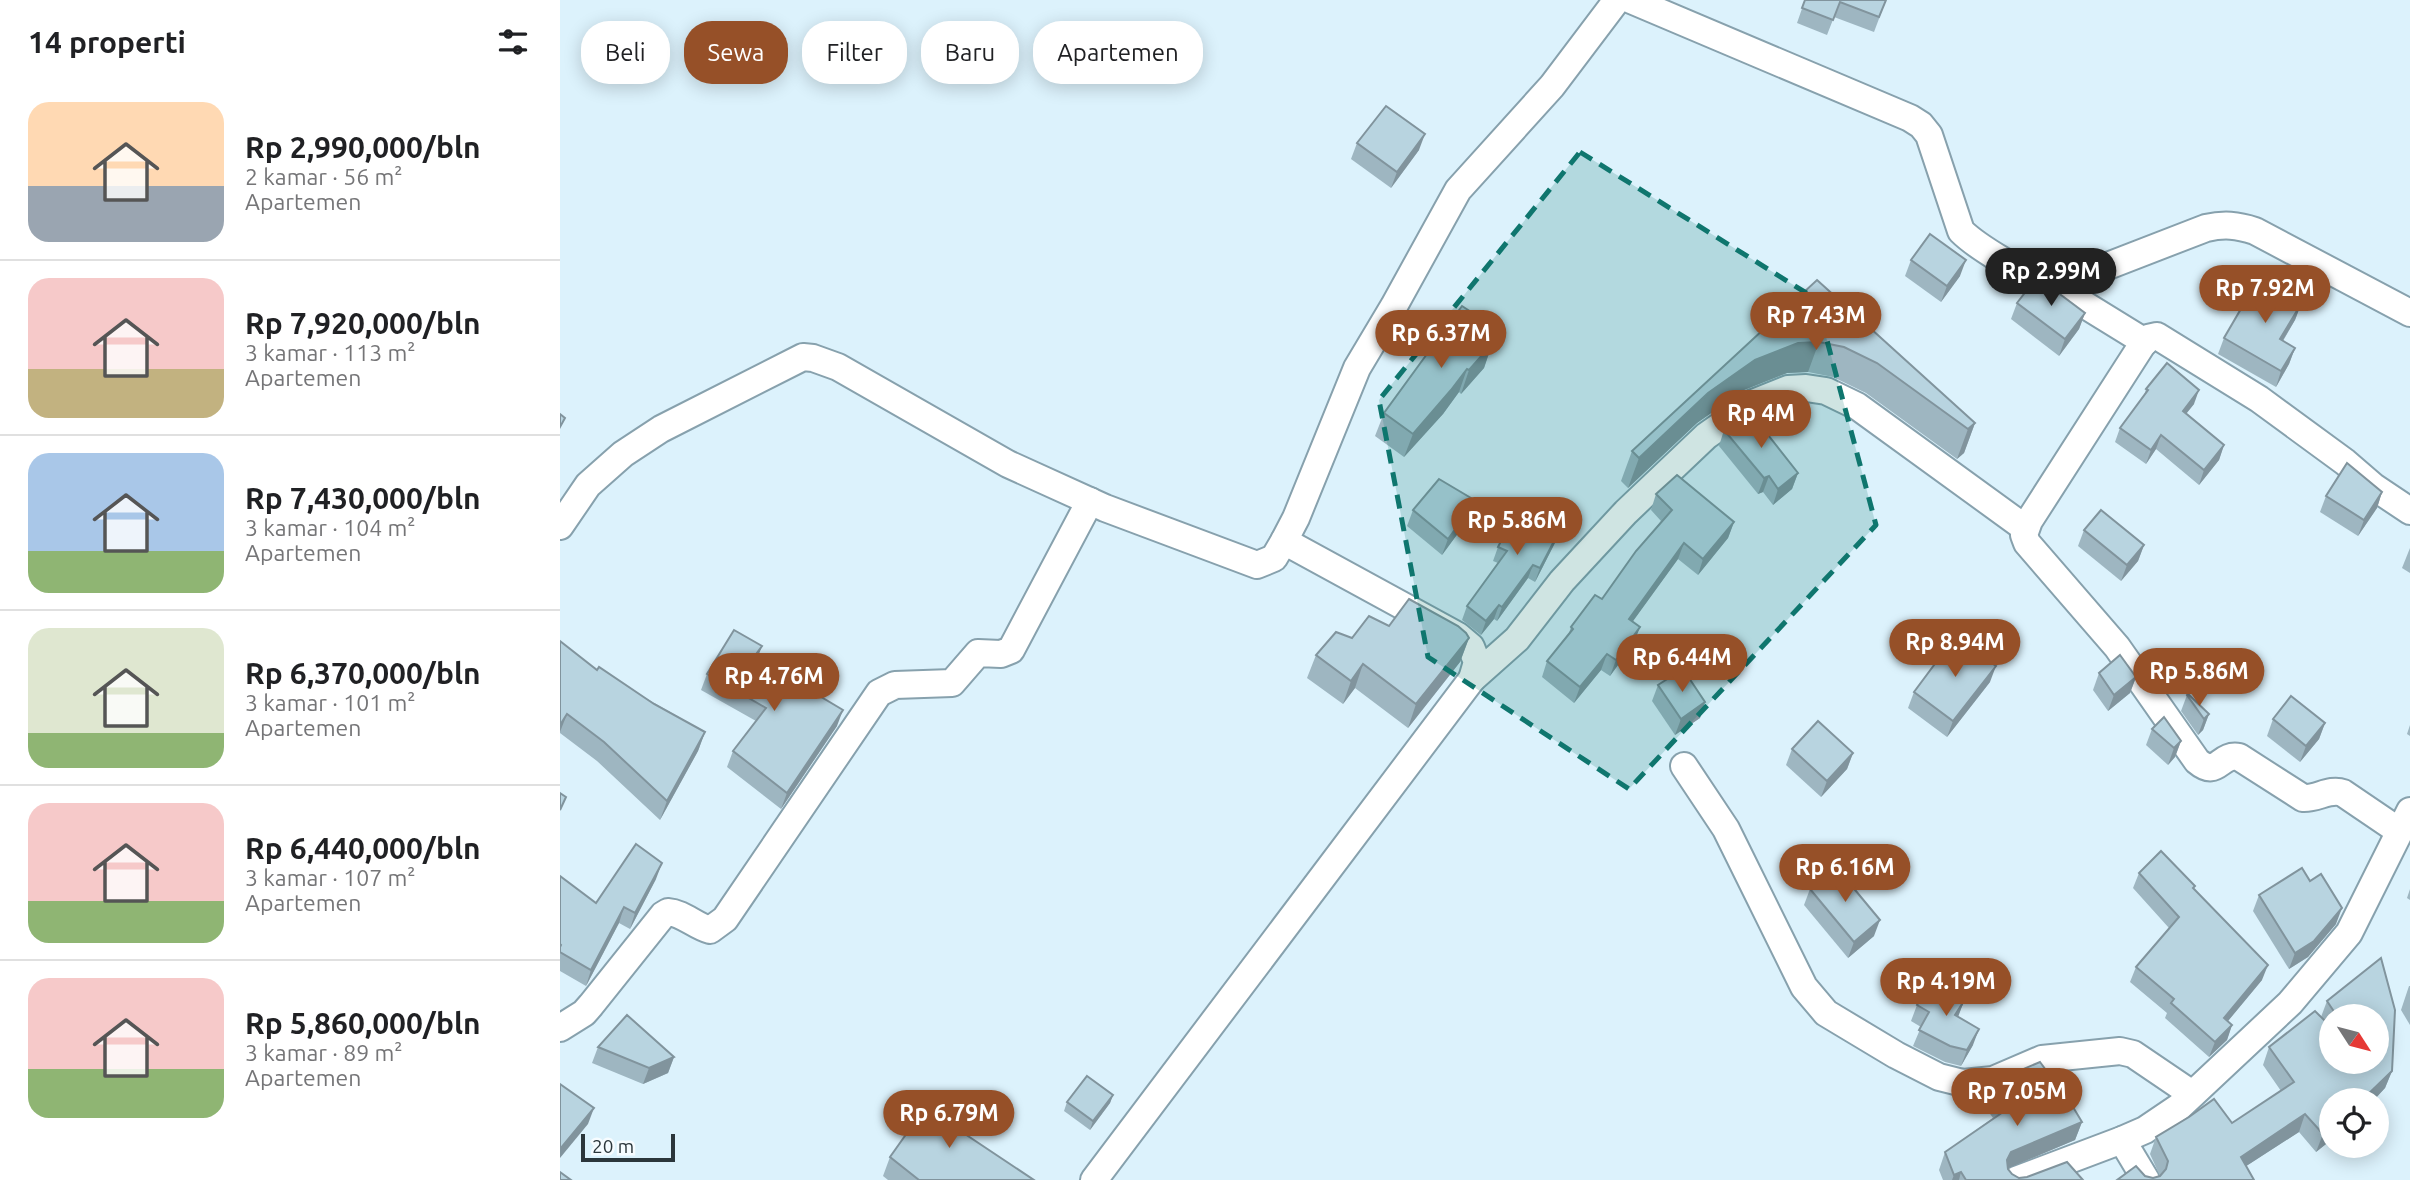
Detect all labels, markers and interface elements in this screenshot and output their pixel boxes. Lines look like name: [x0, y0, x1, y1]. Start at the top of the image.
chip: Beli: [581, 21, 670, 84]
chip: Sewa: [684, 21, 788, 84]
chip: Filter: [802, 21, 907, 84]
chip: Baru: [921, 21, 1019, 84]
chip: Apartemen: [1033, 21, 1203, 84]
icon: filters: [494, 23, 532, 61]
text: 14 properti: [28, 25, 186, 59]
icon: home: [84, 130, 168, 214]
text: Rp 2,990,000/bln: [245, 130, 481, 164]
text: 2 kamar · 56 m²: [245, 164, 403, 189]
text: Apartemen: [245, 189, 361, 214]
pin: Rp 2.99M: [1979, 248, 2123, 308]
text: Rp 2.99M: [2001, 258, 2101, 283]
pin: Rp 7.92M: [2193, 266, 2337, 325]
text: Rp 7.92M: [2215, 275, 2315, 300]
pin: Rp 7.43M: [1744, 292, 1888, 352]
text: Rp 7.43M: [1766, 302, 1866, 327]
icon: home: [84, 306, 168, 390]
text: Rp 7,920,000/bln: [245, 306, 481, 340]
pin: Rp 6.37M: [1369, 310, 1513, 370]
text: Rp 6.37M: [1391, 320, 1491, 345]
text: 3 kamar · 113 m²: [245, 340, 416, 365]
text: Apartemen: [245, 365, 361, 390]
pin: Rp 4M: [1712, 391, 1810, 450]
text: Rp 4M: [1727, 400, 1795, 425]
icon: home: [84, 481, 168, 565]
text: Rp 7,430,000/bln: [245, 481, 481, 515]
pin: Rp 5.86M: [1445, 498, 1589, 557]
text: Rp 5.86M: [1467, 507, 1567, 532]
text: 3 kamar · 104 m²: [245, 515, 416, 540]
text: Apartemen: [245, 540, 361, 565]
pin: Rp 8.94M: [1883, 620, 2027, 679]
text: Rp 8.94M: [1905, 629, 2005, 654]
pin: Rp 6.44M: [1610, 634, 1754, 694]
text: Rp 6.44M: [1632, 644, 1732, 669]
pin: Rp 5.86M: [2127, 648, 2271, 708]
pin: Rp 4.76M: [702, 654, 846, 713]
icon: home: [84, 656, 168, 740]
text: Rp 6,370,000/bln: [245, 656, 481, 690]
text: Rp 5.86M: [2149, 658, 2249, 683]
text: Rp 4.76M: [724, 663, 824, 688]
text: 3 kamar · 101 m²: [245, 690, 416, 715]
text: Apartemen: [245, 715, 361, 740]
icon: home: [84, 831, 168, 915]
text: Rp 6,440,000/bln: [245, 831, 481, 865]
pin: Rp 6.16M: [1773, 844, 1917, 904]
text: Rp 6.16M: [1795, 854, 1895, 879]
text: 3 kamar · 107 m²: [245, 865, 416, 890]
text: Apartemen: [245, 890, 361, 915]
pin: Rp 4.19M: [1874, 958, 2018, 1018]
text: Rp 4.19M: [1896, 968, 1996, 993]
north arrow: [2319, 1004, 2389, 1074]
map controls: [2319, 1004, 2389, 1158]
icon: home: [84, 1006, 168, 1090]
text: Rp 5,860,000/bln: [245, 1006, 481, 1040]
text: 3 kamar · 89 m²: [245, 1040, 403, 1065]
text: Apartemen: [245, 1065, 361, 1090]
pin: Rp 7.05M: [1945, 1068, 2089, 1128]
text: Rp 7.05M: [1967, 1078, 2067, 1103]
button: locate: [2319, 1088, 2389, 1158]
pin: Rp 6.79M: [877, 1090, 1021, 1150]
text: Rp 6.79M: [899, 1100, 999, 1125]
scale bar: [581, 1131, 676, 1163]
text: 20 m: [592, 1135, 634, 1157]

